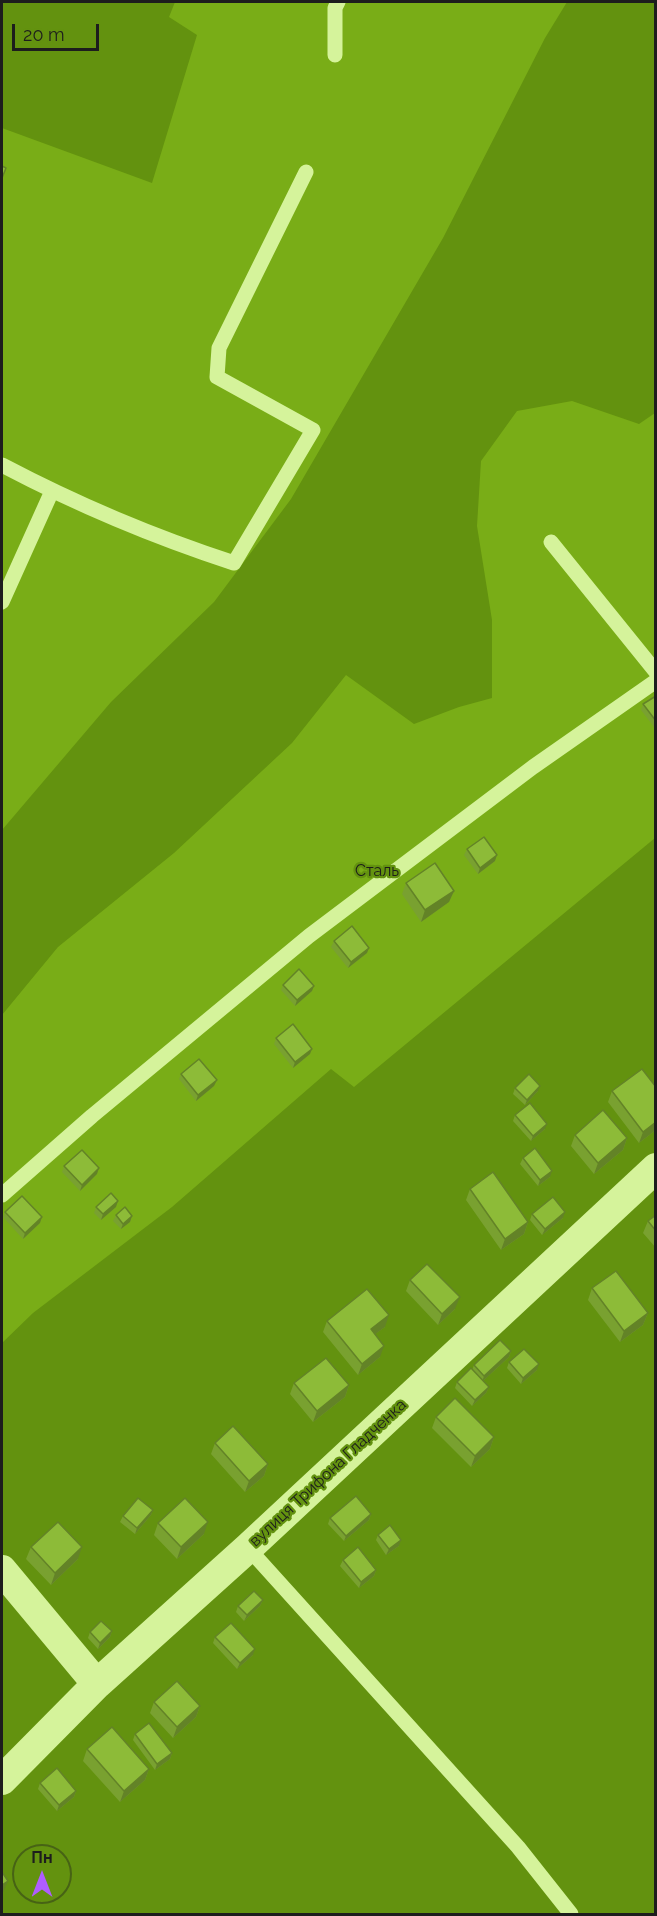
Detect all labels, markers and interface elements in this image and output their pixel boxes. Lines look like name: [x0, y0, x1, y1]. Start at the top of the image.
scale bar: [15, 12, 102, 50]
text: 20 m: [23, 24, 65, 45]
park label: Сталь: [355, 861, 399, 881]
street label: вулиця Трифона Гладченка: [246, 1395, 410, 1551]
north arrow: [12, 1844, 72, 1904]
text: Пн: [31, 1848, 53, 1867]

